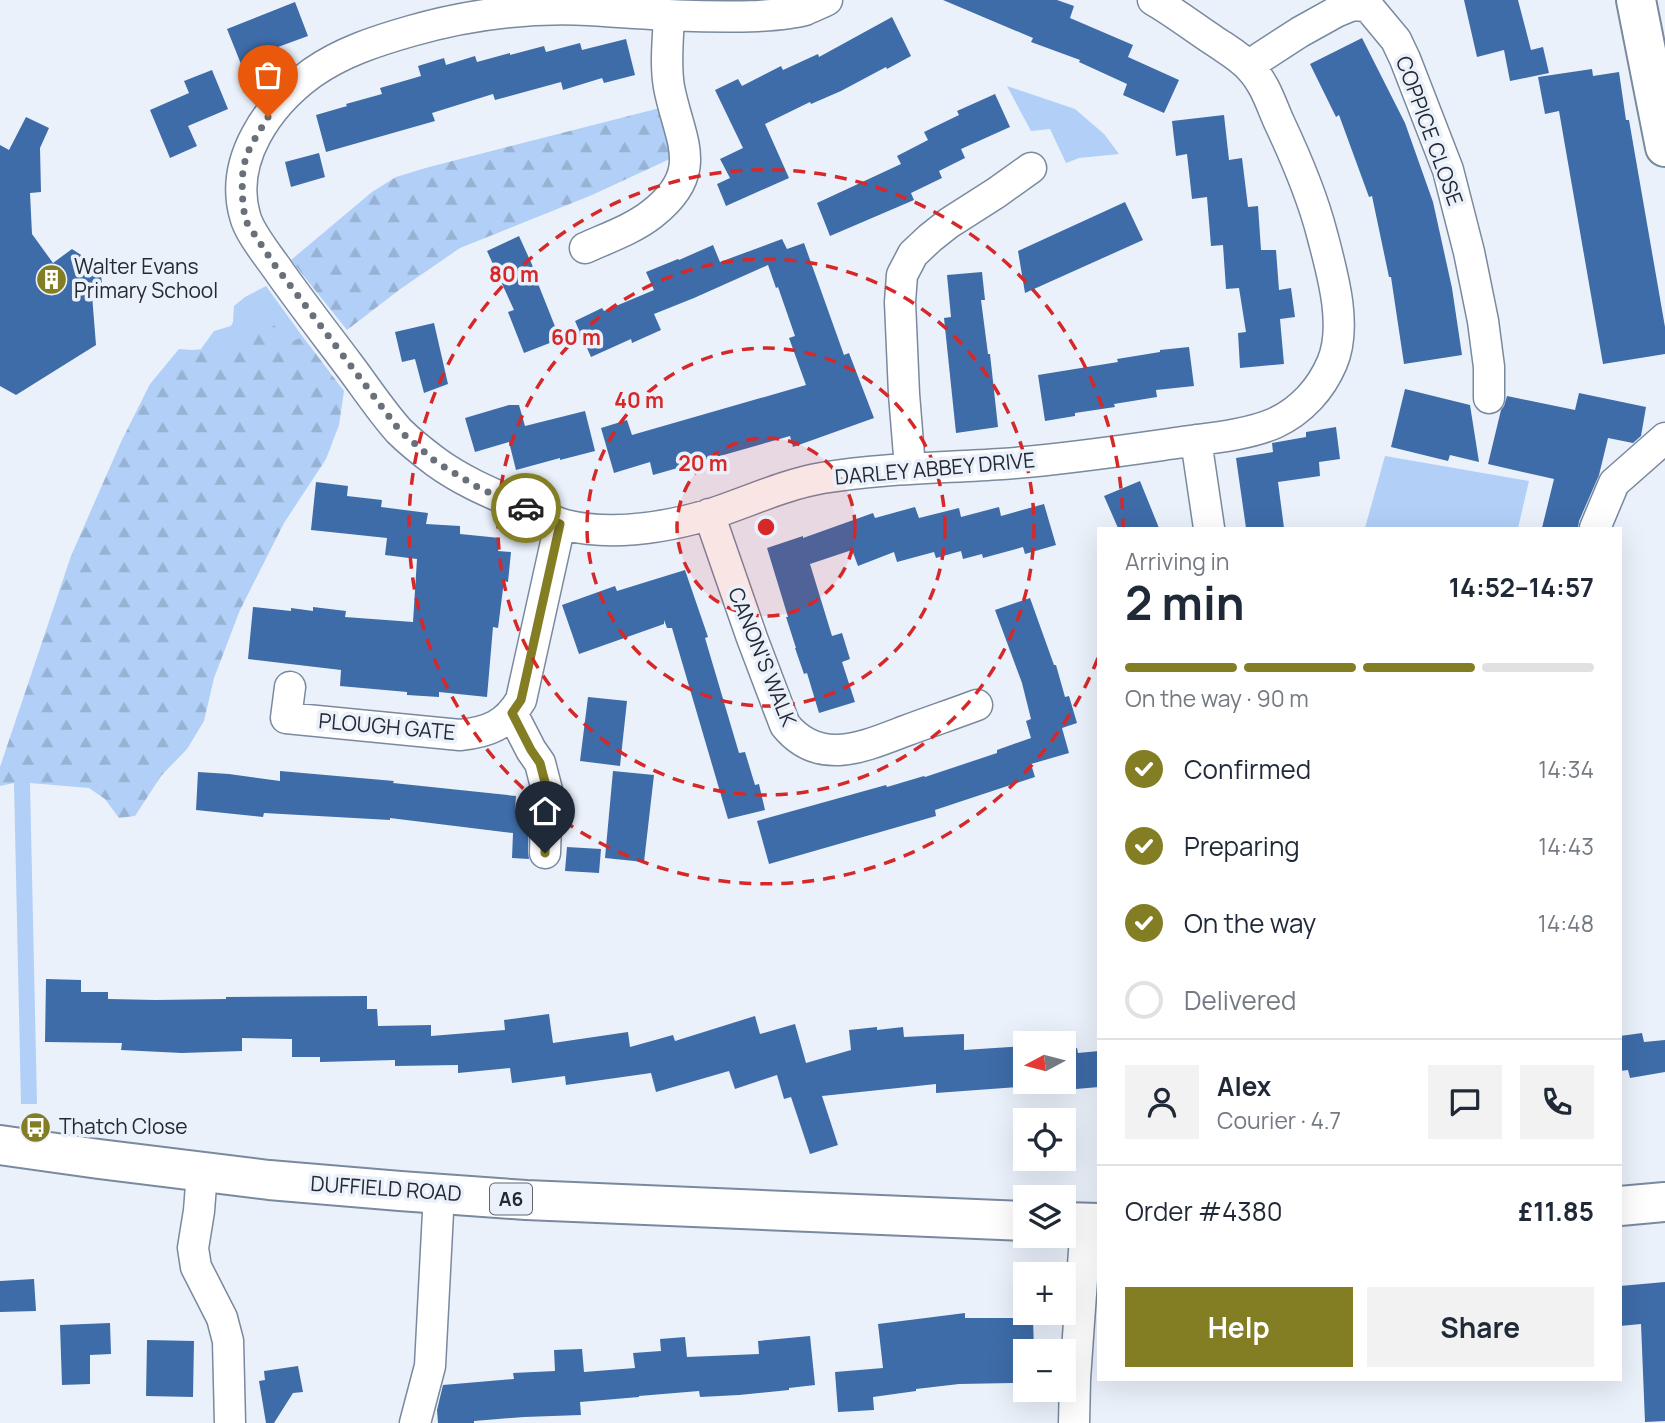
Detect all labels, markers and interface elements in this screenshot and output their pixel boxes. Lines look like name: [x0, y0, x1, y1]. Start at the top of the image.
pin: [238, 45, 298, 117]
street label: COPPICE CLOSE: [1390, 52, 1470, 209]
icon: bag: [249, 56, 287, 94]
place label: Walter Evans Primary School: [74, 252, 218, 304]
text: 80 m: [489, 260, 539, 288]
building icon: Walter Evans Primary School: [34, 262, 68, 296]
text: 60 m: [551, 323, 601, 351]
text: 40 m: [614, 386, 664, 414]
street label: DARLEY ABBEY DRIVE: [834, 445, 1036, 491]
text: 20 m: [678, 449, 728, 477]
courier: [491, 473, 561, 543]
icon: car: [507, 489, 545, 527]
centre of rings: [754, 515, 778, 539]
text: Arriving in: [1125, 545, 1230, 577]
text: 14:52–14:57: [1449, 569, 1594, 605]
text: 2 min: [1125, 571, 1245, 634]
street label: CANON'S WALK: [722, 583, 804, 731]
text: On the way · 90 m: [1125, 682, 1309, 714]
street label: PLOUGH GATE: [318, 706, 457, 746]
icon: check: [1125, 750, 1163, 788]
text: Confirmed: [1184, 751, 1311, 787]
text: 14:34: [1538, 753, 1594, 785]
pin: [515, 781, 575, 853]
icon: home: [526, 792, 564, 830]
icon: check: [1125, 827, 1163, 865]
text: Preparing: [1184, 828, 1300, 864]
text: 14:43: [1538, 830, 1594, 862]
icon: check: [1125, 904, 1163, 942]
text: On the way: [1184, 905, 1316, 941]
text: 14:48: [1538, 907, 1594, 939]
text: Delivered: [1184, 982, 1296, 1018]
north arrow: [1013, 1031, 1076, 1094]
map controls: [1013, 1031, 1076, 1402]
button: person: [1125, 1065, 1199, 1139]
button: chat: [1428, 1065, 1502, 1139]
button: phone: [1520, 1065, 1594, 1139]
text: Alex: [1217, 1068, 1271, 1104]
text: Courier · 4.7: [1217, 1104, 1341, 1136]
button: locate: [1013, 1108, 1076, 1171]
bus stop icon: Thatch Close: [19, 1110, 53, 1144]
place label: Thatch Close: [59, 1112, 188, 1140]
street label: DUFFIELD ROAD: [310, 1169, 463, 1207]
road number: A6: [490, 1184, 532, 1214]
button: layers: [1013, 1185, 1076, 1248]
text: Order #4380: [1125, 1193, 1283, 1229]
text: £11.85: [1518, 1193, 1594, 1229]
button: +: [1013, 1262, 1076, 1325]
button: Help: [1125, 1287, 1353, 1367]
button: Share: [1367, 1287, 1594, 1367]
button: −: [1013, 1339, 1076, 1402]

